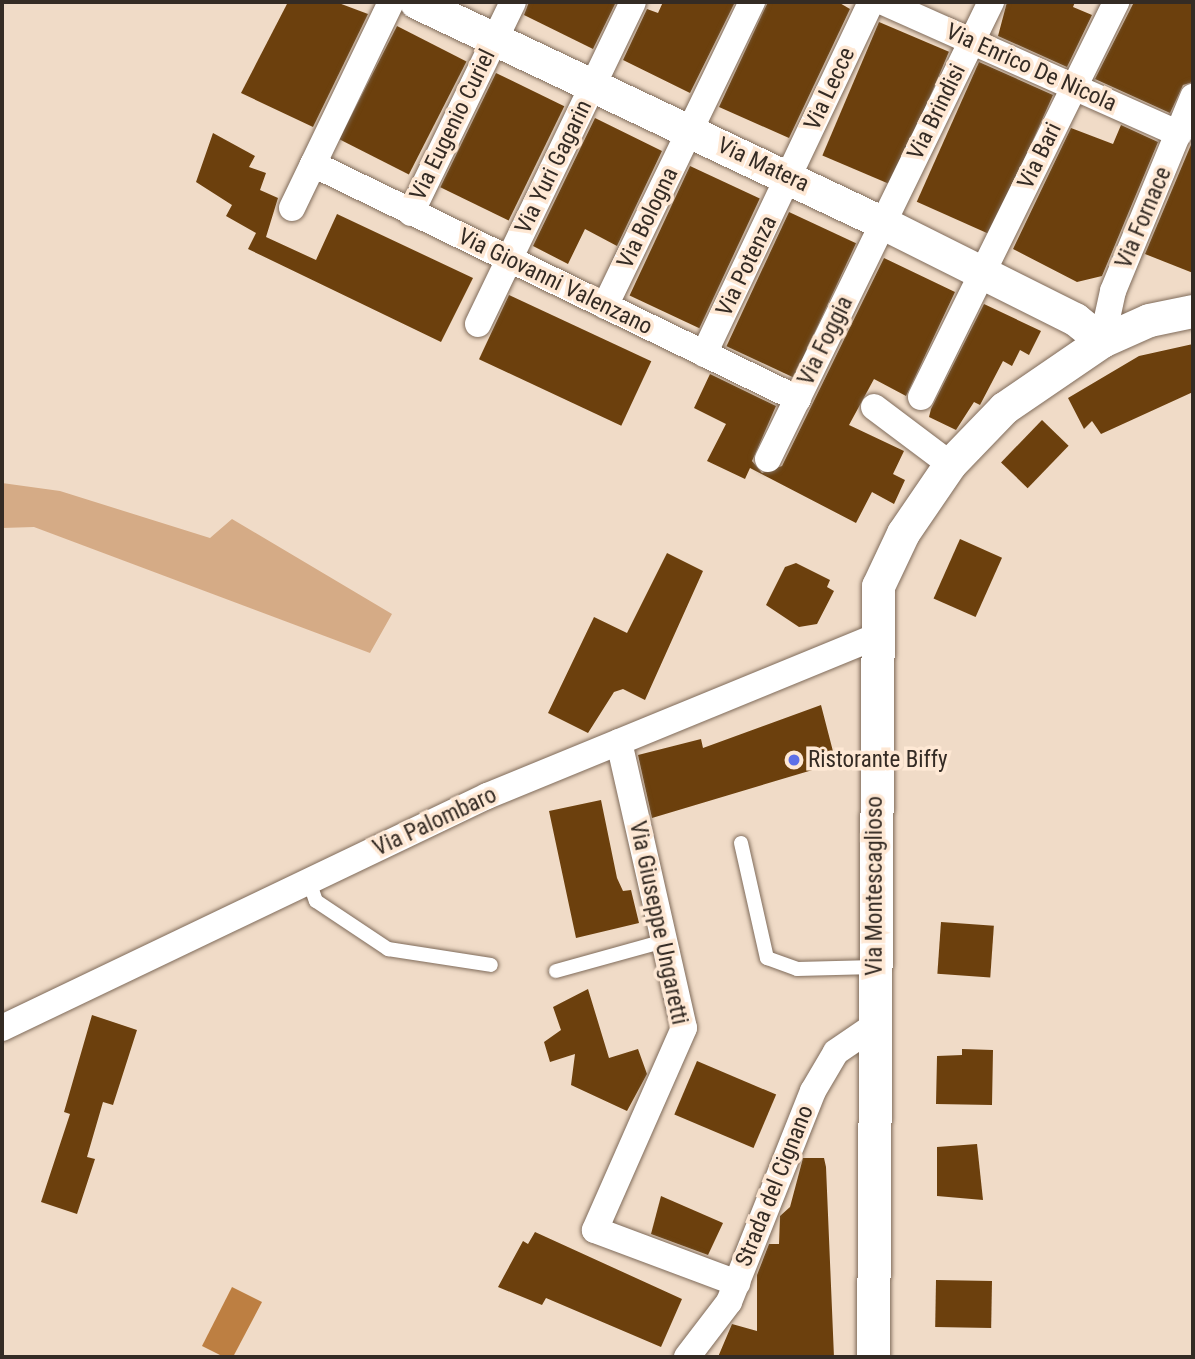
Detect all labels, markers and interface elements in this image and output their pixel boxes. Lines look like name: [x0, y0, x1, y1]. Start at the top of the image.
street label: Via Enrico De Nicola: [941, 18, 1121, 118]
street label: Via Lecce: [799, 43, 861, 135]
street label: Via Eugenio Curiel: [404, 45, 502, 205]
street label: Via Brindisi: [902, 60, 972, 164]
street label: Via Yuri Gagarin: [510, 96, 598, 238]
street label: Via Bari: [1012, 118, 1068, 194]
street label: Via Matera: [713, 132, 813, 198]
street label: Via Bologna: [612, 163, 684, 273]
street label: Via Fornace: [1110, 163, 1178, 273]
street label: Via Potenza: [711, 211, 783, 321]
street label: Via Giovanni Valenzano: [453, 223, 657, 341]
street label: Via Foggia: [793, 292, 859, 390]
place label: Ristorante Biffy: [808, 746, 948, 774]
marker: Ristorante Biffy: [786, 752, 802, 768]
street label: Via Palombaro: [369, 781, 501, 863]
street label: Via Montescaglioso: [861, 796, 889, 976]
street label: Via Giuseppe Ungaretti: [623, 819, 693, 1027]
street label: Strada del Cignano: [730, 1101, 820, 1271]

